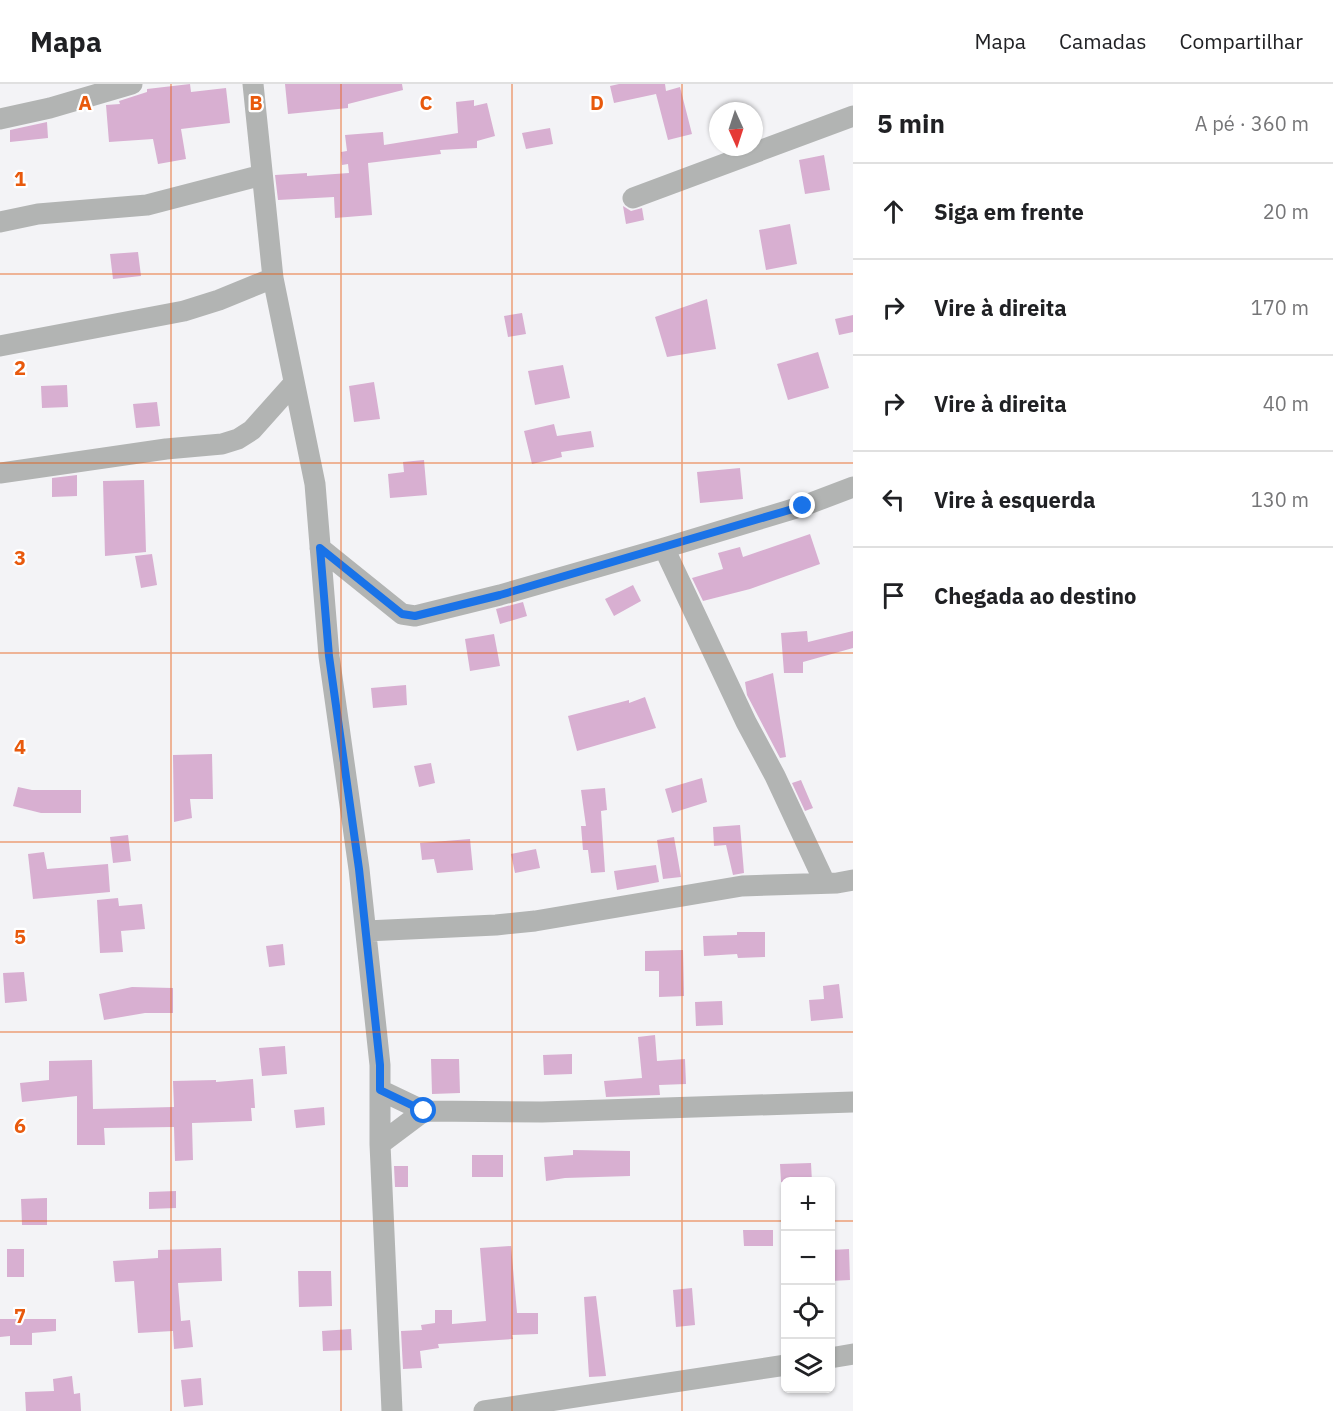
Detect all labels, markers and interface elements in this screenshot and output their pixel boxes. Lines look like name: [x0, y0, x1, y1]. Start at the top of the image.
text: Mapa: [30, 23, 102, 60]
text: Mapa: [974, 27, 1026, 55]
text: Camadas: [1059, 27, 1146, 55]
text: Compartilhar: [1179, 27, 1303, 55]
text: A: [78, 89, 92, 116]
text: B: [249, 89, 263, 116]
text: C: [419, 89, 433, 116]
text: D: [590, 89, 604, 116]
north arrow: [709, 102, 763, 156]
text: 5 min: [877, 106, 945, 140]
text: A pé · 360 m: [1195, 110, 1309, 137]
text: 1: [14, 165, 26, 192]
icon: ahead: [877, 195, 910, 228]
text: Siga em frente: [934, 197, 1084, 226]
text: 20 m: [1263, 198, 1309, 225]
icon: right: [877, 291, 910, 324]
text: Vire à direita: [934, 293, 1067, 322]
text: 170 m: [1251, 294, 1309, 321]
text: 2: [14, 354, 26, 381]
icon: right: [877, 387, 910, 420]
text: Vire à direita: [934, 389, 1067, 418]
text: 40 m: [1263, 390, 1309, 417]
icon: left: [877, 483, 910, 516]
text: Vire à esquerda: [934, 485, 1096, 514]
text: 130 m: [1251, 486, 1309, 513]
route end: [789, 492, 815, 518]
text: 3: [14, 544, 26, 571]
icon: arrive: [877, 579, 910, 612]
text: Chegada ao destino: [934, 581, 1137, 610]
text: 4: [14, 733, 26, 760]
text: 5: [14, 923, 26, 950]
route start: [410, 1097, 436, 1123]
text: 6: [14, 1112, 26, 1139]
map controls: [781, 1177, 835, 1393]
button: +: [781, 1177, 835, 1231]
button: −: [781, 1231, 835, 1285]
button: locate: [781, 1285, 835, 1339]
text: 7: [14, 1302, 26, 1329]
button: layers: [781, 1339, 835, 1393]

